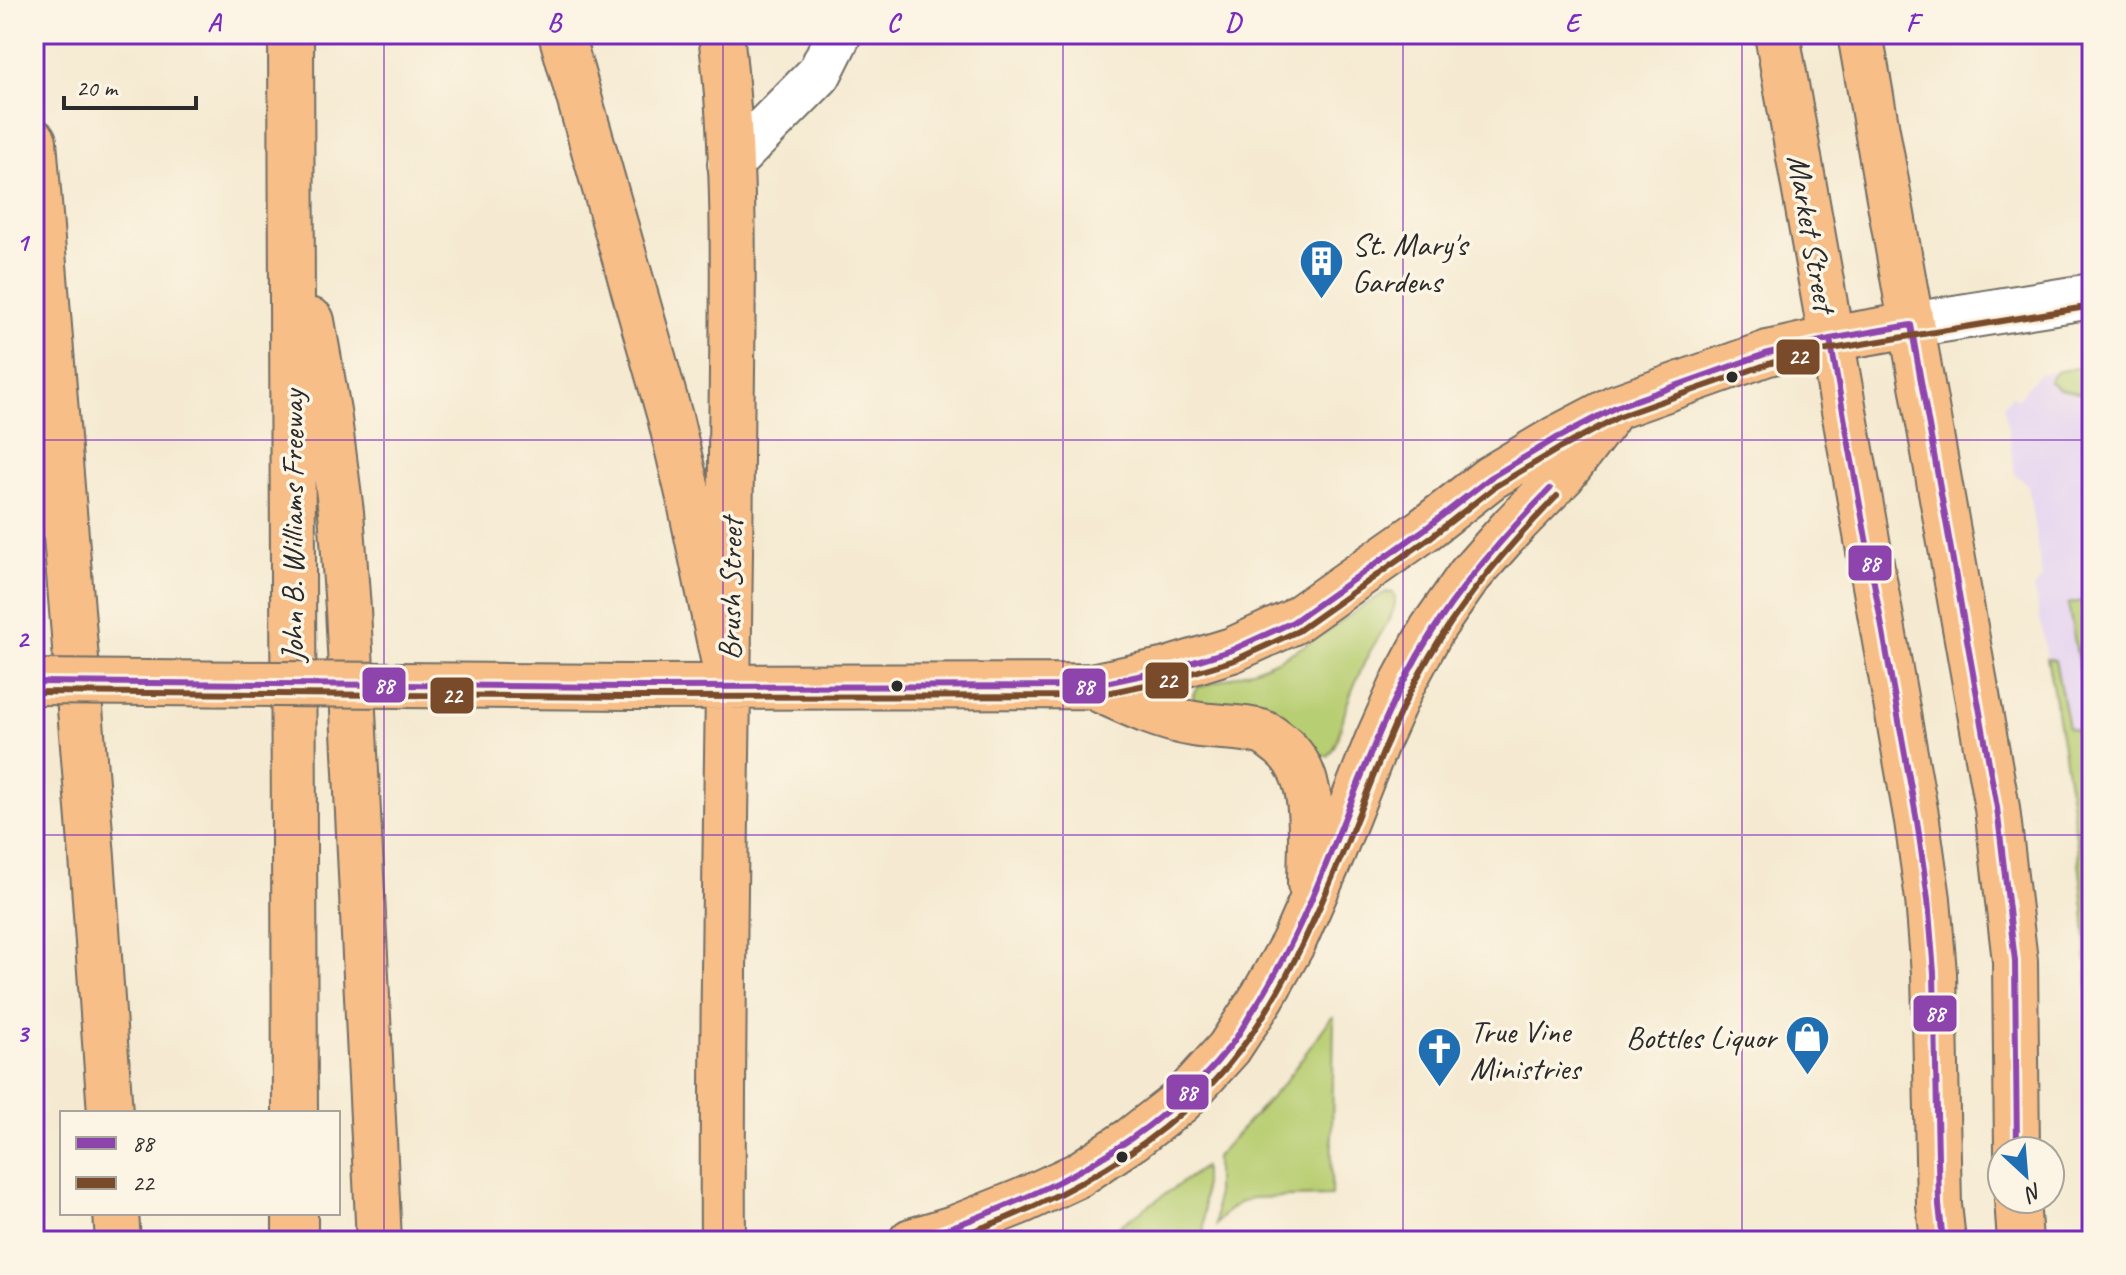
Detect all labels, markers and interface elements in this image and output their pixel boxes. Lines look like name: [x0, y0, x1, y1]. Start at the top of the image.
text: A: [207, 6, 222, 39]
text: B: [547, 6, 563, 39]
text: C: [887, 6, 903, 39]
text: D: [1225, 6, 1243, 39]
text: E: [1565, 6, 1583, 39]
text: F: [1906, 6, 1924, 39]
scale bar: [64, 60, 196, 110]
text: 20 m: [76, 73, 119, 103]
street label: Market Street: [1778, 151, 1846, 319]
place label: St. Mary's Gardens: [1352, 224, 1470, 302]
text: 1: [16, 226, 31, 259]
building icon: St. Mary's Gardens: [1297, 238, 1345, 301]
line badge: 22: [1775, 338, 1821, 376]
text: 22: [1788, 343, 1810, 371]
unlabelled marker: [1724, 369, 1740, 385]
street label: John B. Williams Freeway: [272, 387, 313, 664]
street label: Brush Street: [709, 513, 752, 660]
line badge: 88: [1847, 544, 1893, 582]
text: 88: [1860, 550, 1883, 578]
text: 2: [16, 622, 30, 655]
line badge: 22: [1144, 661, 1190, 700]
line badge: 88: [361, 666, 407, 704]
line badge: 88: [1061, 667, 1107, 705]
text: 22: [1157, 667, 1179, 695]
text: 88: [374, 672, 397, 700]
text: 88: [1074, 673, 1097, 701]
line badge: 22: [429, 676, 475, 715]
unlabelled marker: [889, 678, 905, 694]
text: 22: [442, 682, 464, 710]
line badge: 88: [1912, 994, 1958, 1033]
text: 88: [1925, 1000, 1948, 1028]
place label: True Vine Ministries: [1470, 1011, 1582, 1089]
shop icon: Bottles Liquor: [1783, 1013, 1831, 1076]
text: 3: [16, 1017, 30, 1050]
place label: Bottles Liquor: [1626, 1017, 1778, 1058]
church icon: True Vine Ministries: [1415, 1025, 1463, 1088]
line badge: 88: [1165, 1073, 1210, 1111]
text: 88: [1177, 1079, 1200, 1107]
legend: [60, 1111, 340, 1215]
text: 88: [132, 1128, 156, 1158]
north arrow: [1986, 1135, 2066, 1215]
unlabelled marker: [1114, 1149, 1130, 1165]
text: 22: [132, 1168, 156, 1198]
text: N: [2019, 1177, 2047, 1209]

